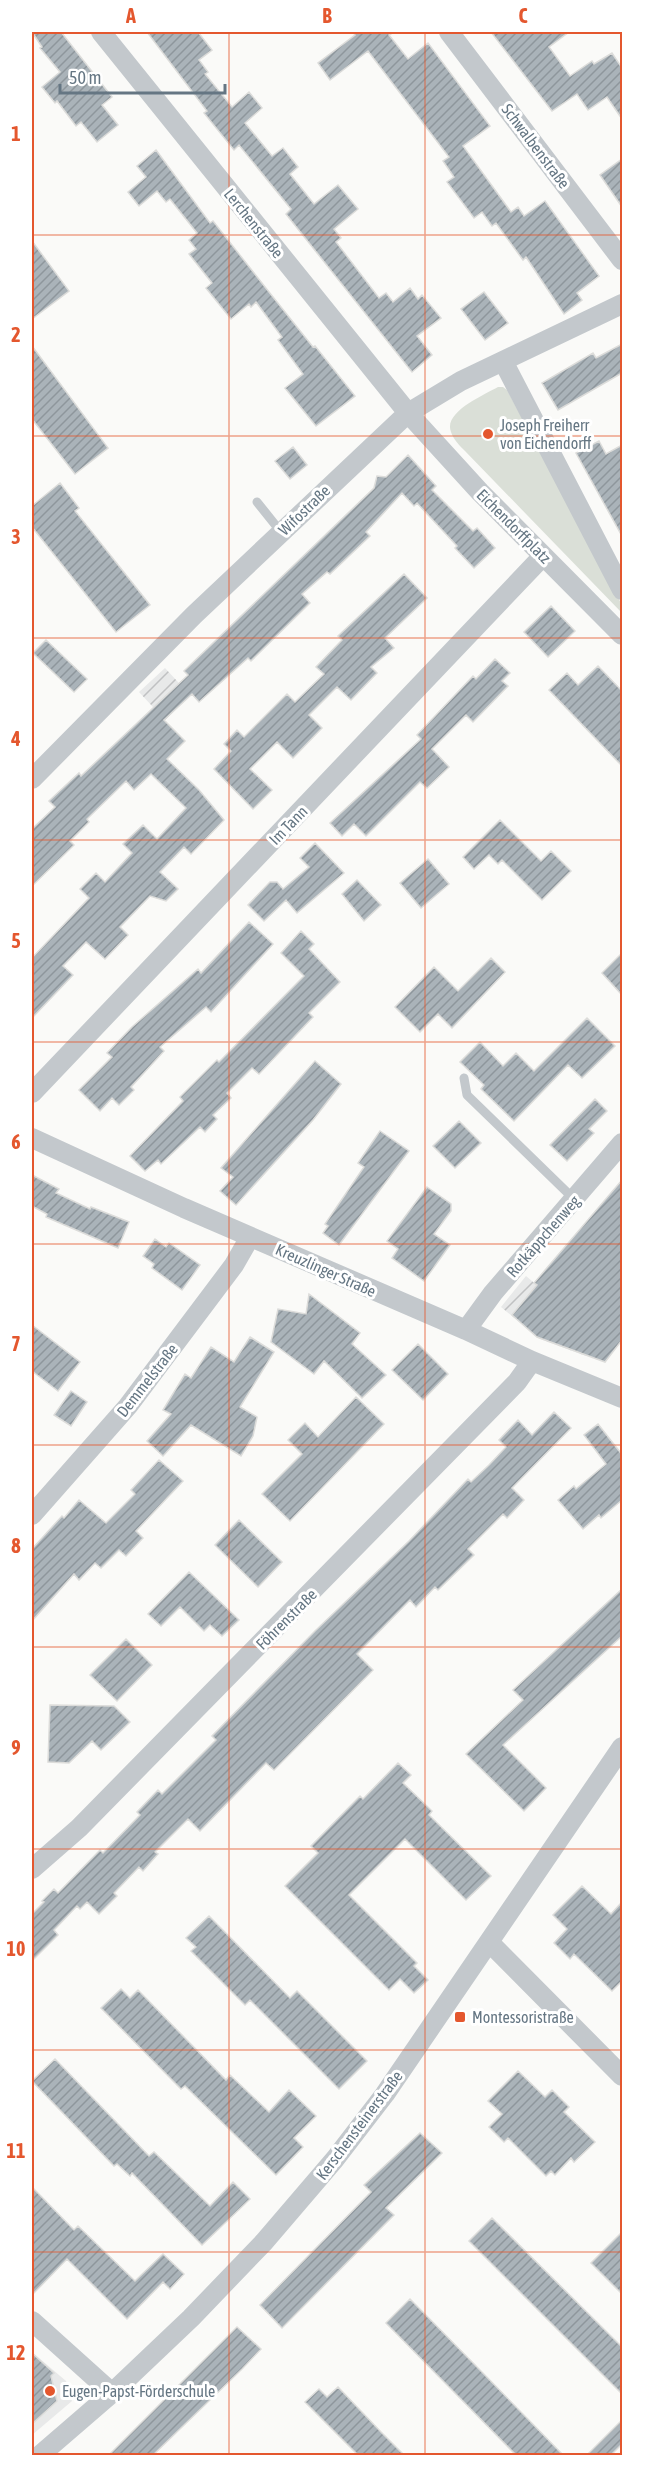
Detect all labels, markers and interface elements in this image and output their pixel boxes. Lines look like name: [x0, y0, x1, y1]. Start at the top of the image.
text: A: [125, 4, 136, 27]
text: B: [322, 4, 332, 27]
text: C: [519, 4, 528, 27]
scale bar: [60, 57, 225, 95]
text: 50 m: [69, 67, 101, 88]
street label: Schwalbenstraße: [498, 100, 574, 192]
text: 1: [11, 122, 21, 145]
street label: Lerchenstraße: [221, 185, 287, 261]
text: 2: [11, 323, 21, 346]
place label: Joseph Freiherr von Eichendorff: [500, 416, 592, 452]
marker: Joseph Freiherr von Eichendorff: [481, 427, 495, 441]
street label: Wifostraße: [275, 481, 333, 539]
street label: Eichendorffplatz: [473, 485, 555, 568]
text: 3: [11, 525, 21, 548]
text: 4: [10, 727, 21, 750]
street label: Im Tann: [265, 802, 311, 848]
text: 5: [11, 929, 21, 952]
text: 6: [11, 1130, 21, 1153]
street label: Rotkäppchenweg: [503, 1192, 584, 1281]
street label: Kreuzlinger Straße: [273, 1240, 379, 1301]
text: 7: [11, 1332, 21, 1355]
street label: Demmelstraße: [113, 1340, 181, 1420]
text: 8: [11, 1534, 21, 1557]
street label: Föhrenstraße: [252, 1585, 320, 1653]
text: 9: [11, 1736, 21, 1759]
text: 10: [7, 1937, 25, 1960]
place label: Montessoristraße: [472, 2008, 574, 2026]
marker: Montessoristraße: [453, 2010, 467, 2024]
street label: Kerschensteinerstraße: [312, 2067, 406, 2183]
text: 11: [7, 2139, 25, 2162]
text: 12: [7, 2341, 25, 2364]
place label: Eugen-Papst-Förderschule: [62, 2382, 215, 2401]
marker: Eugen-Papst-Förderschule: [43, 2384, 57, 2398]

